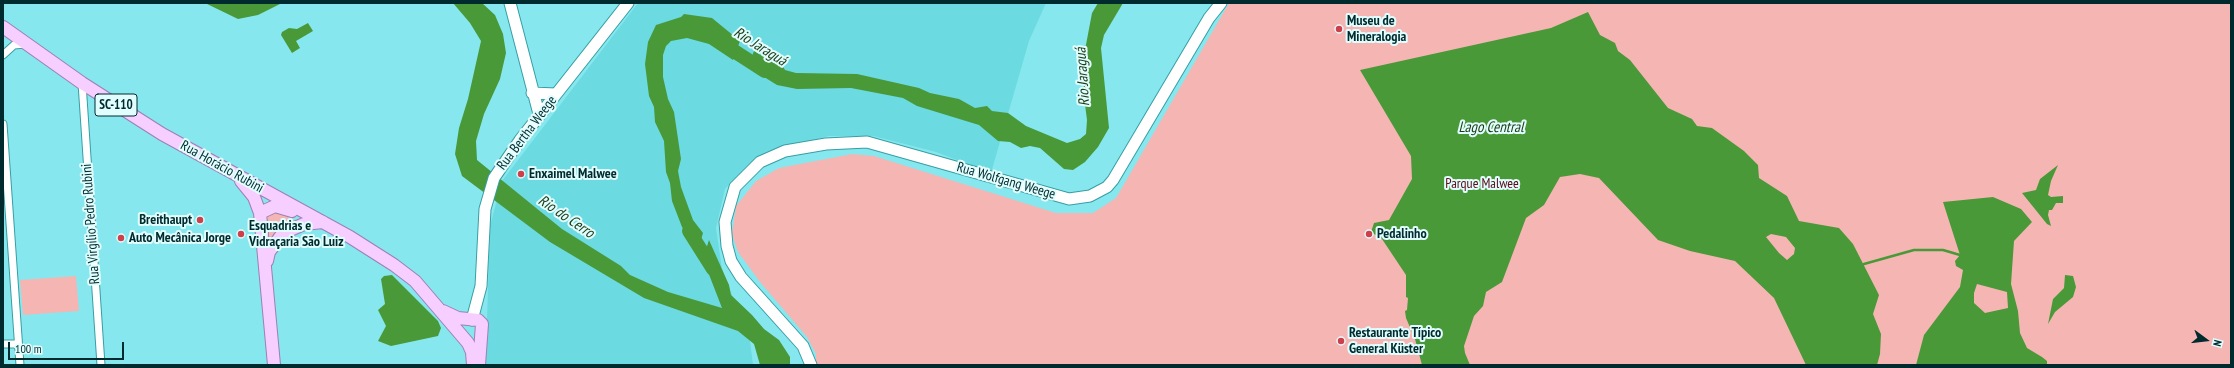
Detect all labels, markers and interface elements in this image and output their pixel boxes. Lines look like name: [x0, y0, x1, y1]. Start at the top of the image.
place label: Museu de Mineralogia: [1347, 13, 1406, 46]
water label: Rio Jaraguá: [730, 24, 790, 70]
marker: Museu de Mineralogia: [1334, 24, 1344, 34]
water label: Rio Jaraguá: [1072, 47, 1094, 107]
street label: Rua Bertha Weege: [494, 93, 560, 173]
road number: SC-110: [95, 94, 137, 116]
water label: Lago Central: [1458, 119, 1524, 137]
street label: Rua Horácio Rubini: [177, 137, 267, 197]
street label: Rua Wolfgang Weege: [955, 159, 1057, 203]
street label: Rua Virgílio Pedro Rubini: [78, 163, 104, 285]
place label: Enxaimel Malwee: [529, 166, 617, 182]
marker: Enxaimel Malwee: [516, 169, 526, 179]
park label: Parque Malwee: [1445, 176, 1519, 192]
water label: Rio do Cerro: [535, 192, 597, 242]
place label: Breithaupt: [139, 212, 192, 228]
marker: Breithaupt: [195, 215, 205, 225]
place label: Esquadrias e Vidraçaria São Luiz: [249, 218, 344, 250]
place label: Pedalinho: [1377, 226, 1427, 242]
marker: Esquadrias e Vidraçaria São Luiz: [236, 229, 246, 239]
marker: Pedalinho: [1364, 229, 1374, 239]
place label: Auto Mecânica Jorge: [129, 230, 231, 246]
marker: Auto Mecânica Jorge: [116, 233, 126, 243]
north arrow: [2186, 320, 2226, 360]
place label: Restaurante Típico General Küster: [1349, 325, 1441, 358]
scale bar: [10, 334, 126, 360]
marker: Restaurante Típico General Küster: [1336, 336, 1346, 346]
text: N: [2210, 338, 2225, 348]
text: 100 m: [15, 341, 42, 356]

